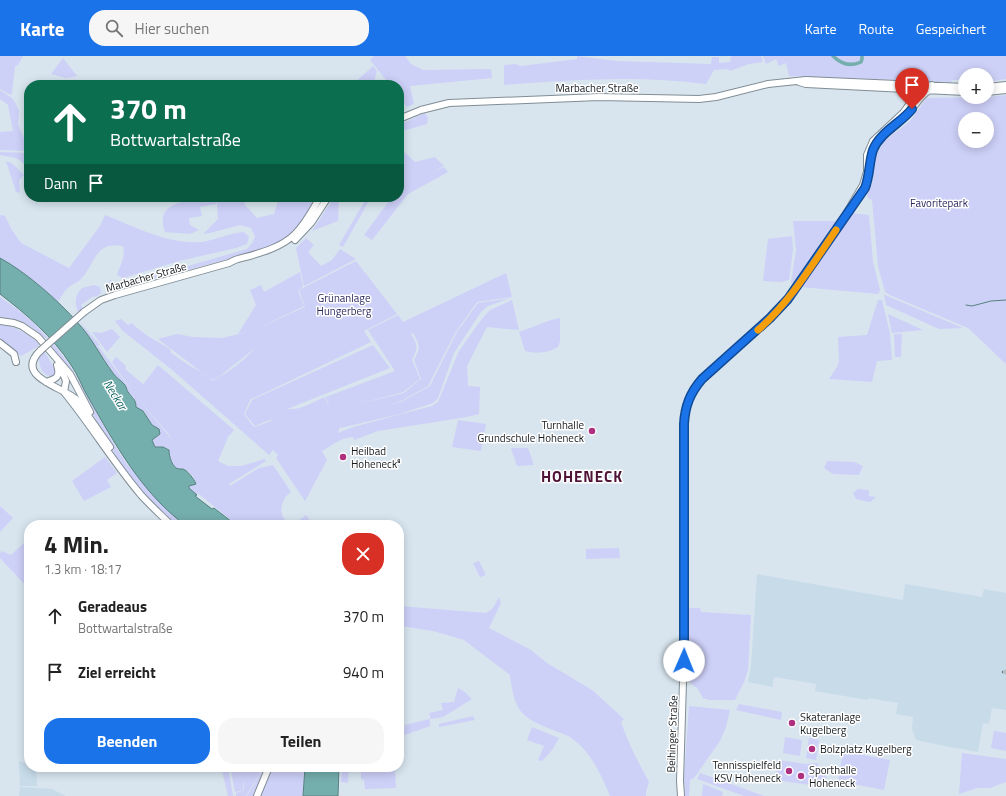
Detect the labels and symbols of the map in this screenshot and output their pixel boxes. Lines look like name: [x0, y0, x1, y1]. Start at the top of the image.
pin: [895, 68, 929, 109]
street label: Marbacher Straße: [555, 80, 639, 96]
park label: Favoritepark: [910, 195, 969, 211]
street label: Marbacher Straße: [104, 258, 189, 296]
park label: Grünanlage Hungerberg: [317, 290, 372, 319]
water label: Neckar: [99, 376, 133, 416]
place label: Turnhalle Grundschule Hoheneck: [478, 417, 585, 446]
marker: Turnhalle Grundschule Hoheneck: [587, 426, 597, 436]
place label: Heilbad Hoheneck⁸: [351, 443, 400, 472]
marker: Heilbad Hoheneck⁸: [338, 452, 348, 462]
district label: HOHENECK: [541, 465, 623, 488]
position arrow: [663, 640, 705, 682]
street label: Beihinger Straße: [663, 695, 681, 773]
place label: Skateranlage Kugelberg: [800, 709, 861, 738]
marker: Skateranlage Kugelberg: [787, 718, 797, 728]
place label: Bolzplatz Kugelberg: [820, 741, 912, 757]
marker: Bolzplatz Kugelberg: [807, 744, 817, 754]
place label: Tennisspielfeld KSV Hoheneck: [712, 757, 782, 786]
place label: Sporthalle Hoheneck: [809, 762, 857, 791]
marker: Tennisspielfeld KSV Hoheneck: [784, 766, 794, 776]
marker: Sporthalle Hoheneck: [796, 771, 806, 781]

